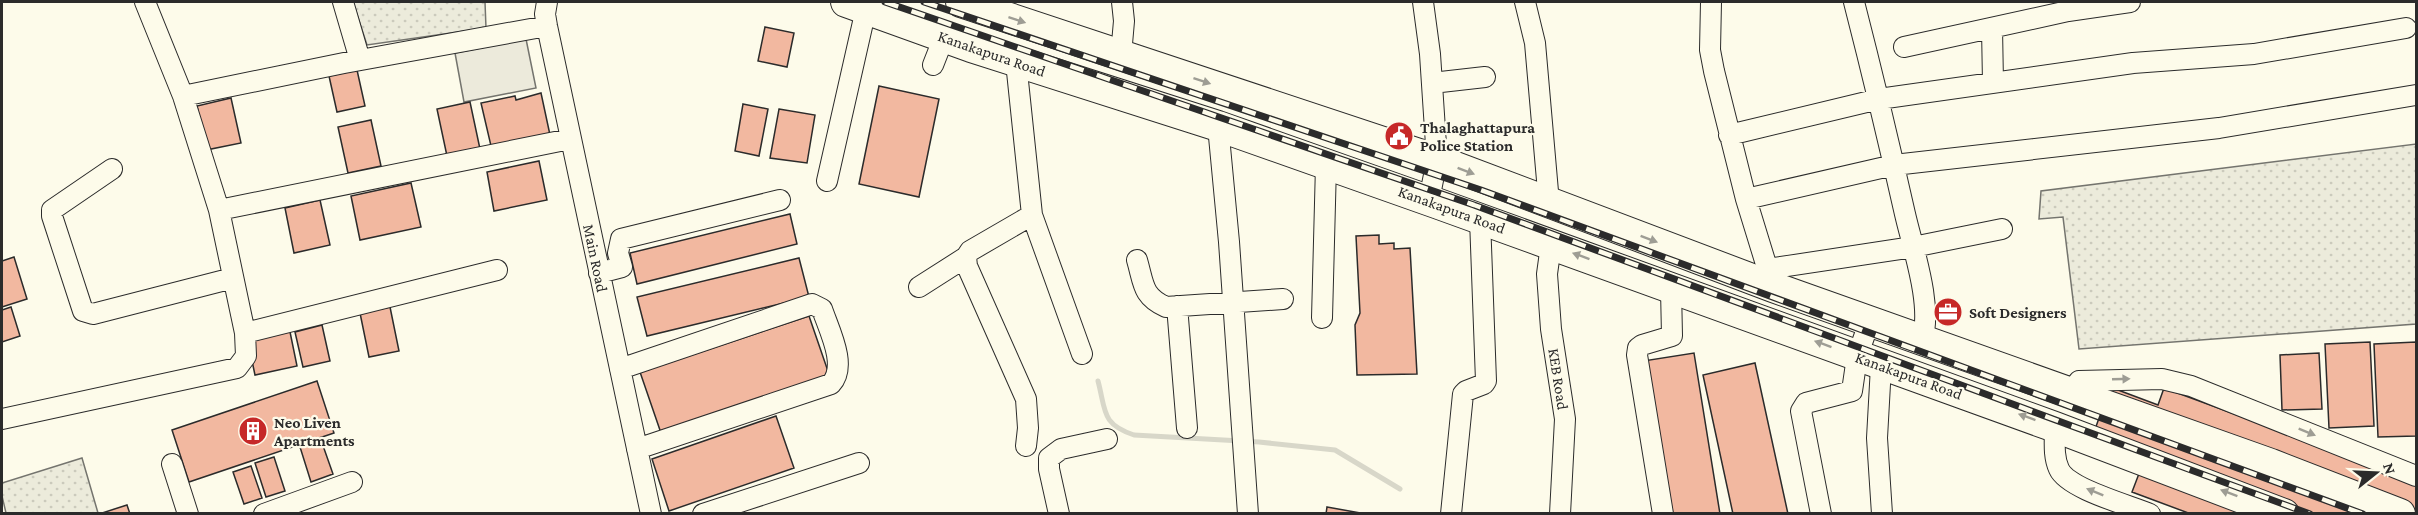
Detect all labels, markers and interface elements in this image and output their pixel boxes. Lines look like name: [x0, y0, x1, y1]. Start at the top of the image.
one-way arrow: [1008, 16, 1026, 25]
street label: Kanakapura Road: [936, 27, 1048, 81]
one-way arrow: [1193, 77, 1211, 87]
place label: Thalaghattapura Police Station: [1420, 119, 1535, 154]
public building icon: Thalaghattapura Police Station: [1383, 120, 1415, 152]
one-way arrow: [1457, 167, 1475, 176]
street label: Kanakapura Road: [1396, 182, 1508, 238]
street label: Main Road: [580, 223, 611, 294]
one-way arrow: [1640, 234, 1658, 244]
one-way arrow: [1572, 250, 1590, 260]
office icon: Soft Designers: [1932, 296, 1964, 328]
place label: Soft Designers: [1969, 304, 2067, 321]
one-way arrow: [1814, 339, 1832, 349]
street label: KEB Road: [1545, 347, 1572, 412]
street label: Kanakapura Road: [1853, 348, 1965, 404]
one-way arrow: [2112, 375, 2131, 384]
one-way arrow: [2018, 412, 2036, 422]
place label: Neo Liven Apartments: [273, 414, 355, 449]
building icon: Neo Liven Apartments: [237, 415, 269, 447]
one-way arrow: [2298, 428, 2316, 438]
north arrow: [2346, 443, 2406, 503]
text: N: [2380, 461, 2400, 476]
one-way arrow: [2086, 487, 2104, 496]
one-way arrow: [2220, 488, 2238, 497]

